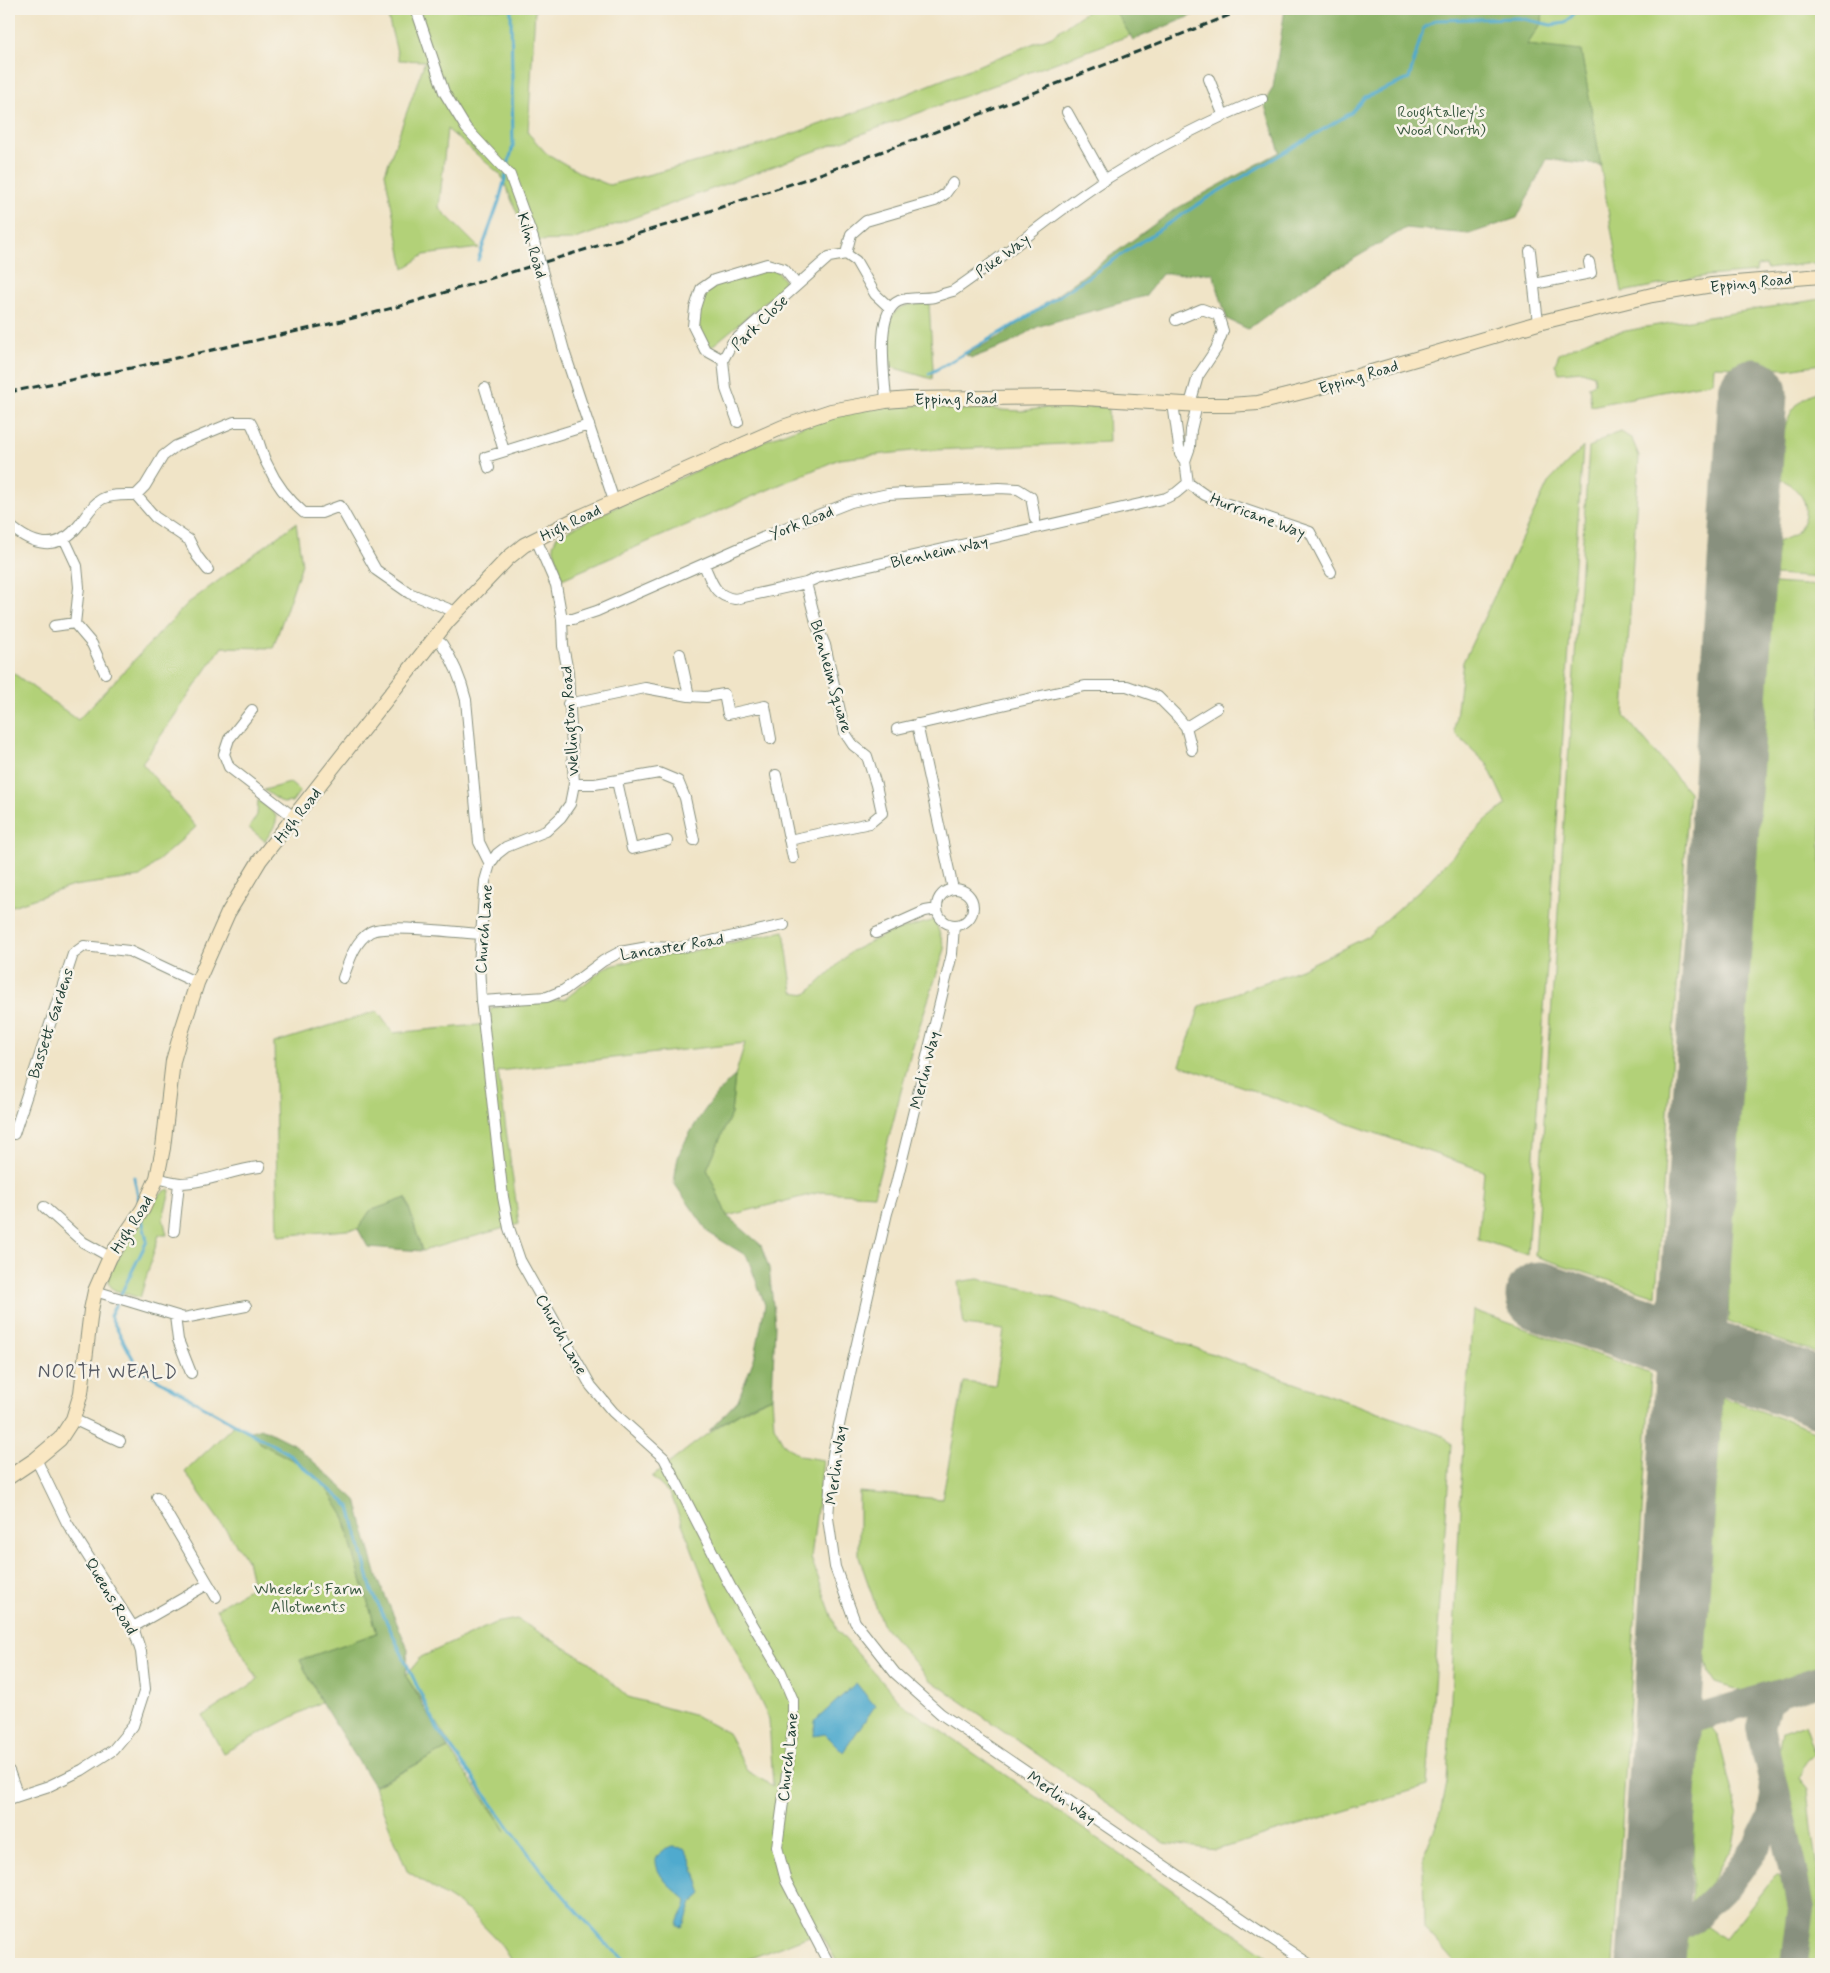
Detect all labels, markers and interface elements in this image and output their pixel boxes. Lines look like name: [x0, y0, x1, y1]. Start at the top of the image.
park label: Roughtalley's Wood (North): [1396, 102, 1486, 141]
street label: Kiln Road: [512, 210, 552, 281]
street label: Pike Way: [971, 229, 1034, 283]
street label: Epping Road: [1709, 269, 1793, 298]
street label: Park Close: [727, 291, 793, 356]
street label: Epping Road: [1316, 355, 1401, 400]
street label: Epping Road: [915, 388, 997, 411]
street label: Hurricane Way: [1207, 489, 1308, 544]
street label: High Road: [537, 500, 605, 548]
street label: York Road: [766, 501, 837, 546]
street label: Blenheim Way: [889, 531, 990, 574]
street label: Blenheim Square: [804, 617, 857, 736]
street label: Wellington Road: [556, 665, 586, 777]
street label: High Road: [270, 784, 327, 849]
street label: Church Lane: [471, 884, 498, 974]
street label: Lancaster Road: [619, 929, 726, 966]
street label: Bassett Gardens: [24, 966, 79, 1081]
street label: Merlin Way: [906, 1029, 945, 1111]
street label: High Road: [106, 1192, 159, 1259]
street label: Church Lane: [530, 1291, 591, 1379]
district label: NORTH WEALD: [38, 1360, 178, 1385]
street label: Merlin Way: [821, 1424, 852, 1506]
street label: Queens Road: [79, 1554, 142, 1639]
park label: Wheeler's Farm Allotments: [254, 1579, 362, 1618]
street label: Church Lane: [773, 1712, 804, 1803]
street label: Merlin Way: [1023, 1767, 1100, 1830]

